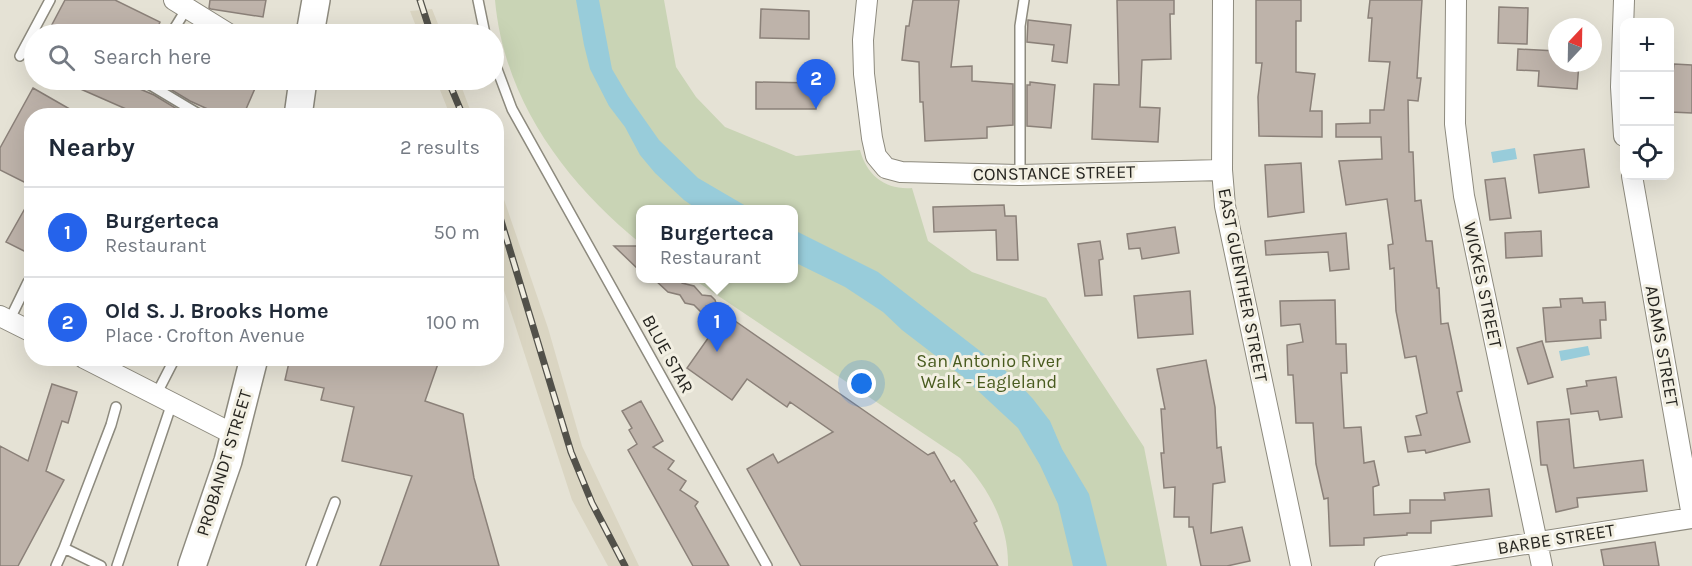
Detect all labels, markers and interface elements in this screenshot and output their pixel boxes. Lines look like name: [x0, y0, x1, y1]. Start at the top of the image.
north arrow: [1548, 18, 1602, 72]
map controls: [1620, 18, 1674, 180]
button: +: [1620, 18, 1674, 72]
search box: [24, 24, 504, 90]
icon: search: [45, 41, 78, 74]
text: Search here: [93, 44, 211, 70]
pin: 2: [796, 60, 836, 109]
button: −: [1620, 72, 1674, 126]
button: locate: [1620, 126, 1674, 180]
text: Nearby: [48, 132, 135, 163]
text: 2 results: [400, 136, 480, 159]
street label: CONSTANCE STREET: [973, 161, 1135, 185]
street label: EAST GUENTHER STREET: [1213, 186, 1273, 384]
popup: [636, 205, 798, 283]
text: Burgerteca: [105, 208, 219, 234]
text: Burgerteca: [660, 220, 774, 246]
street label: WICKES STREET: [1459, 220, 1507, 350]
text: 1: [64, 221, 71, 244]
text: 50 m: [433, 221, 480, 244]
text: Restaurant: [105, 234, 207, 257]
text: Restaurant: [660, 246, 761, 269]
street label: ADAMS STREET: [1640, 283, 1684, 409]
text: Old S. J. Brooks Home: [105, 298, 329, 324]
pin: 1: [698, 302, 736, 352]
text: 2: [61, 311, 74, 334]
text: 100 m: [426, 311, 480, 334]
street label: BLUE STAR: [637, 311, 699, 397]
text: Place · Crofton Avenue: [105, 324, 305, 347]
park label: San Antonio River Walk - Eagleland: [916, 350, 1062, 393]
your location: [847, 369, 876, 398]
street label: PROBANDT STREET: [191, 387, 257, 539]
street label: BARBE STREET: [1496, 519, 1616, 559]

